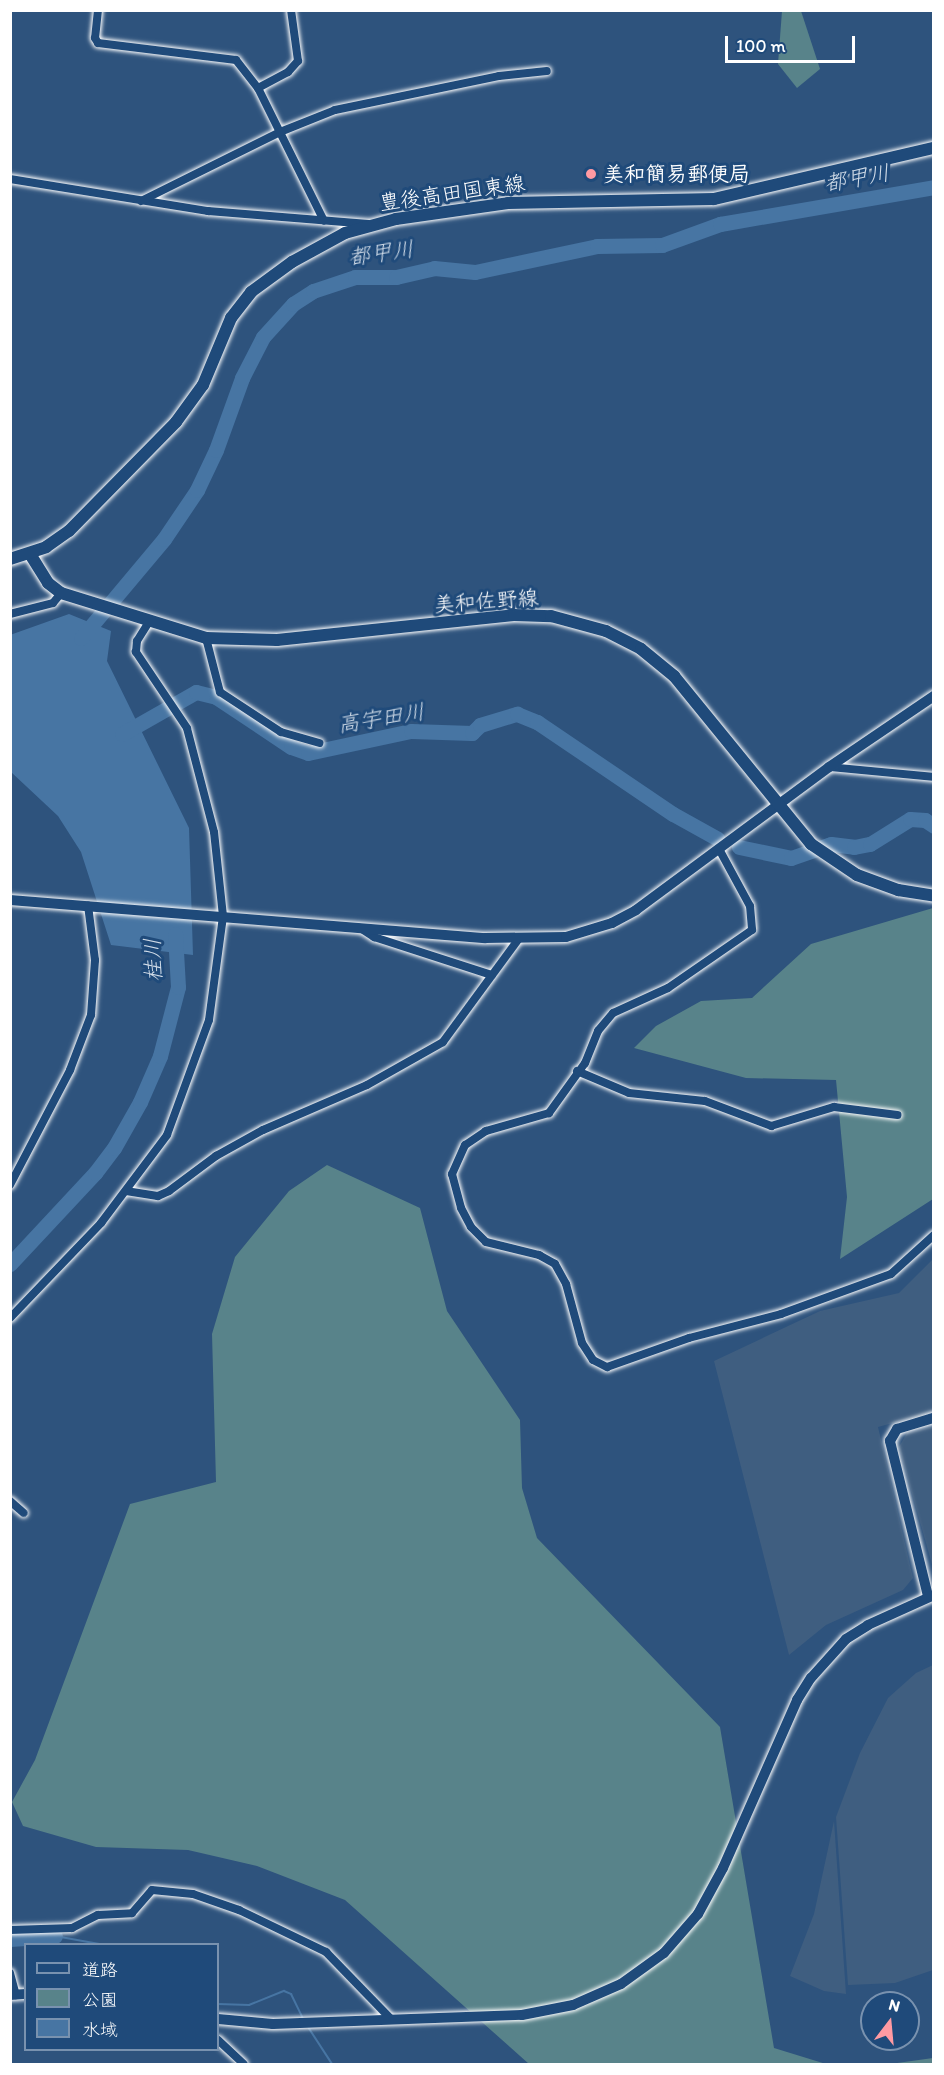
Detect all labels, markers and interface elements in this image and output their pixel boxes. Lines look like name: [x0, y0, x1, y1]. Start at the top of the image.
scale bar: [728, 24, 858, 62]
text: 100 m: [736, 35, 786, 57]
water label: 都甲川: [822, 159, 892, 197]
place label: 美和簡易郵便局: [603, 161, 750, 187]
marker: 美和簡易郵便局: [584, 167, 598, 181]
street label: 豊後高田国東線: [377, 170, 527, 216]
water label: 都甲川: [346, 235, 416, 271]
street label: 美和佐野線: [433, 585, 539, 617]
water label: 高宇田川: [335, 698, 427, 738]
water label: 桂川: [139, 938, 167, 982]
legend: [24, 1943, 219, 2051]
text: 道路: [82, 1959, 118, 1981]
text: 公園: [82, 1989, 118, 2011]
north arrow: [860, 1991, 920, 2051]
text: N: [887, 1995, 902, 2016]
text: 水域: [82, 2019, 118, 2041]

